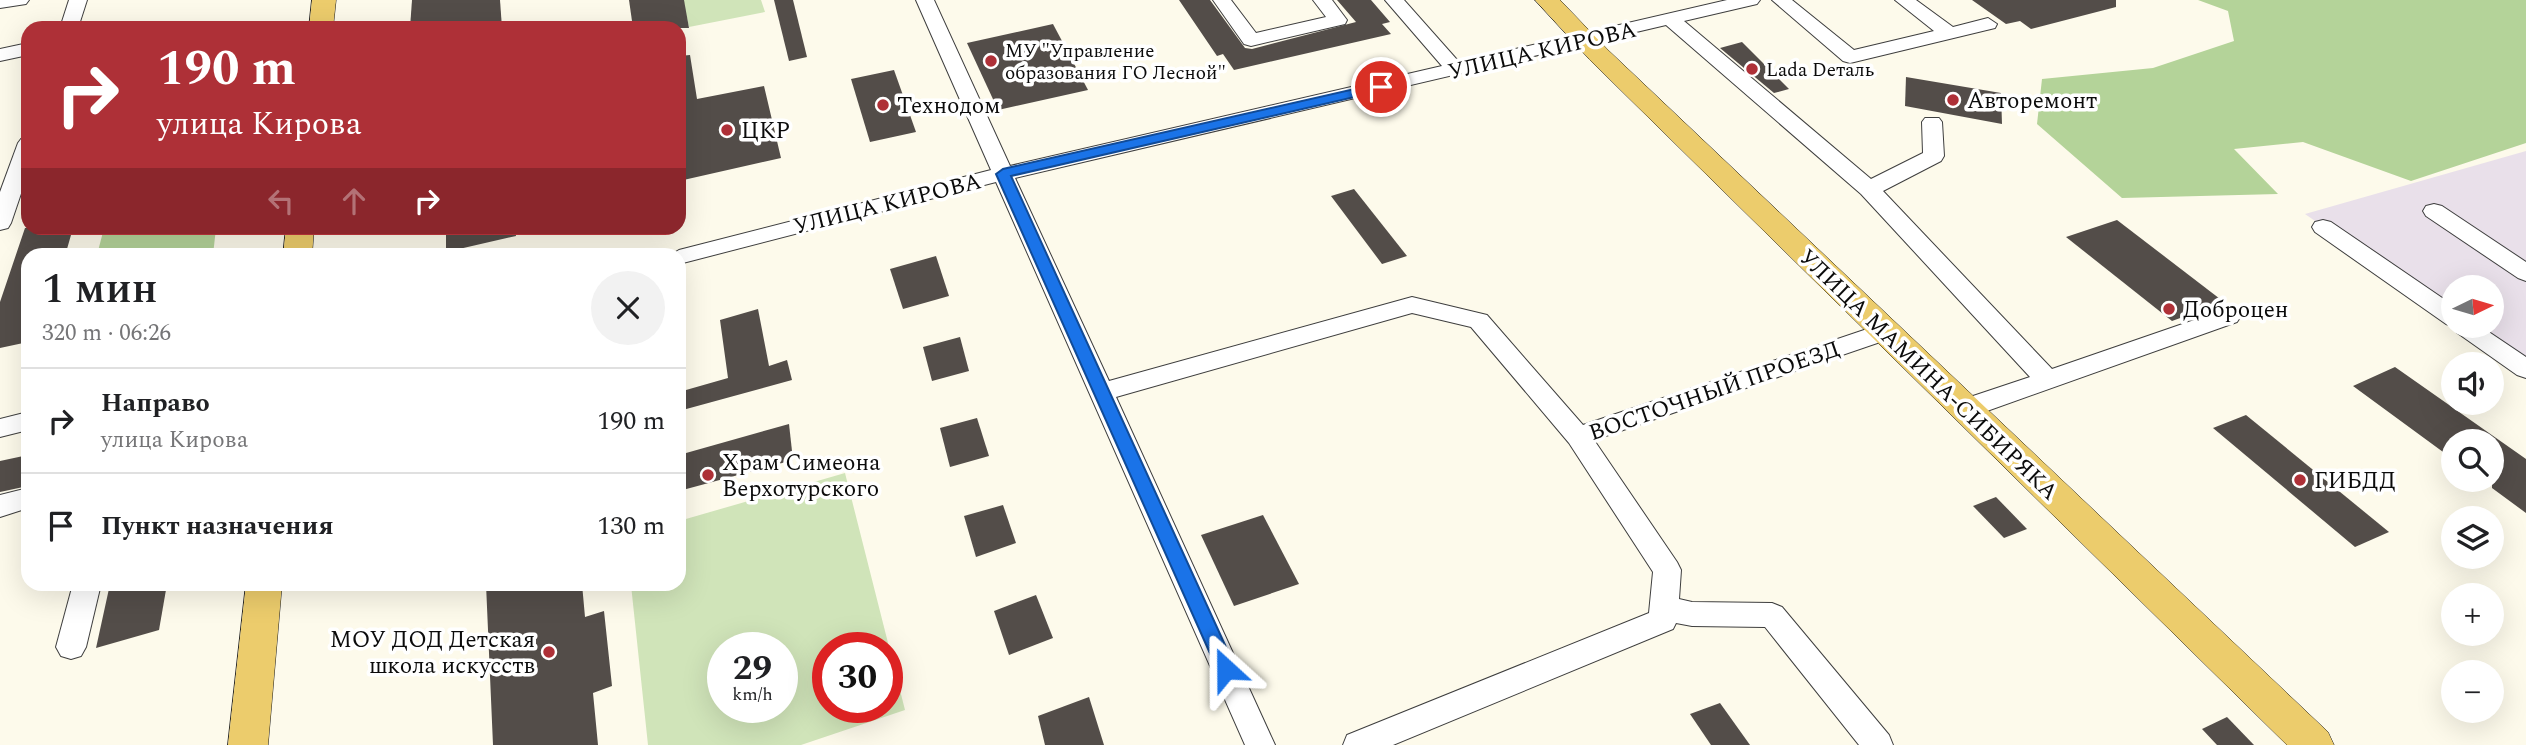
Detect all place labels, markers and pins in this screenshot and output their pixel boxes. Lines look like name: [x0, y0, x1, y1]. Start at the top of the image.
place label: МУ "Управление образования ГО Лесной": [1005, 37, 1226, 88]
marker: МУ "Управление образования ГО Лесной": [983, 53, 999, 69]
place label: Lada Dеталь: [1766, 56, 1874, 85]
pin: [1351, 57, 1411, 117]
marker: Lada Dеталь: [1744, 61, 1760, 77]
place label: Авторемонт: [1967, 84, 2097, 119]
place label: Технодом: [897, 89, 1001, 124]
marker: Авторемонт: [1945, 92, 1961, 108]
marker: Технодом: [875, 97, 891, 113]
place label: ЦКР: [741, 114, 790, 149]
marker: ЦКР: [719, 122, 735, 138]
place label: Доброцен: [2183, 293, 2288, 328]
marker: Доброцен: [2161, 301, 2177, 317]
place label: Храм Симеона Верхотурского: [722, 446, 880, 507]
place label: ГИБДД: [2314, 464, 2396, 499]
marker: Храм Симеона Верхотурского: [700, 467, 716, 483]
marker: ГИБДД: [2292, 472, 2308, 488]
place label: МОУ ДОД Детская школа искусств: [330, 623, 535, 684]
marker: МОУ ДОД Детская школа искусств: [541, 644, 557, 660]

